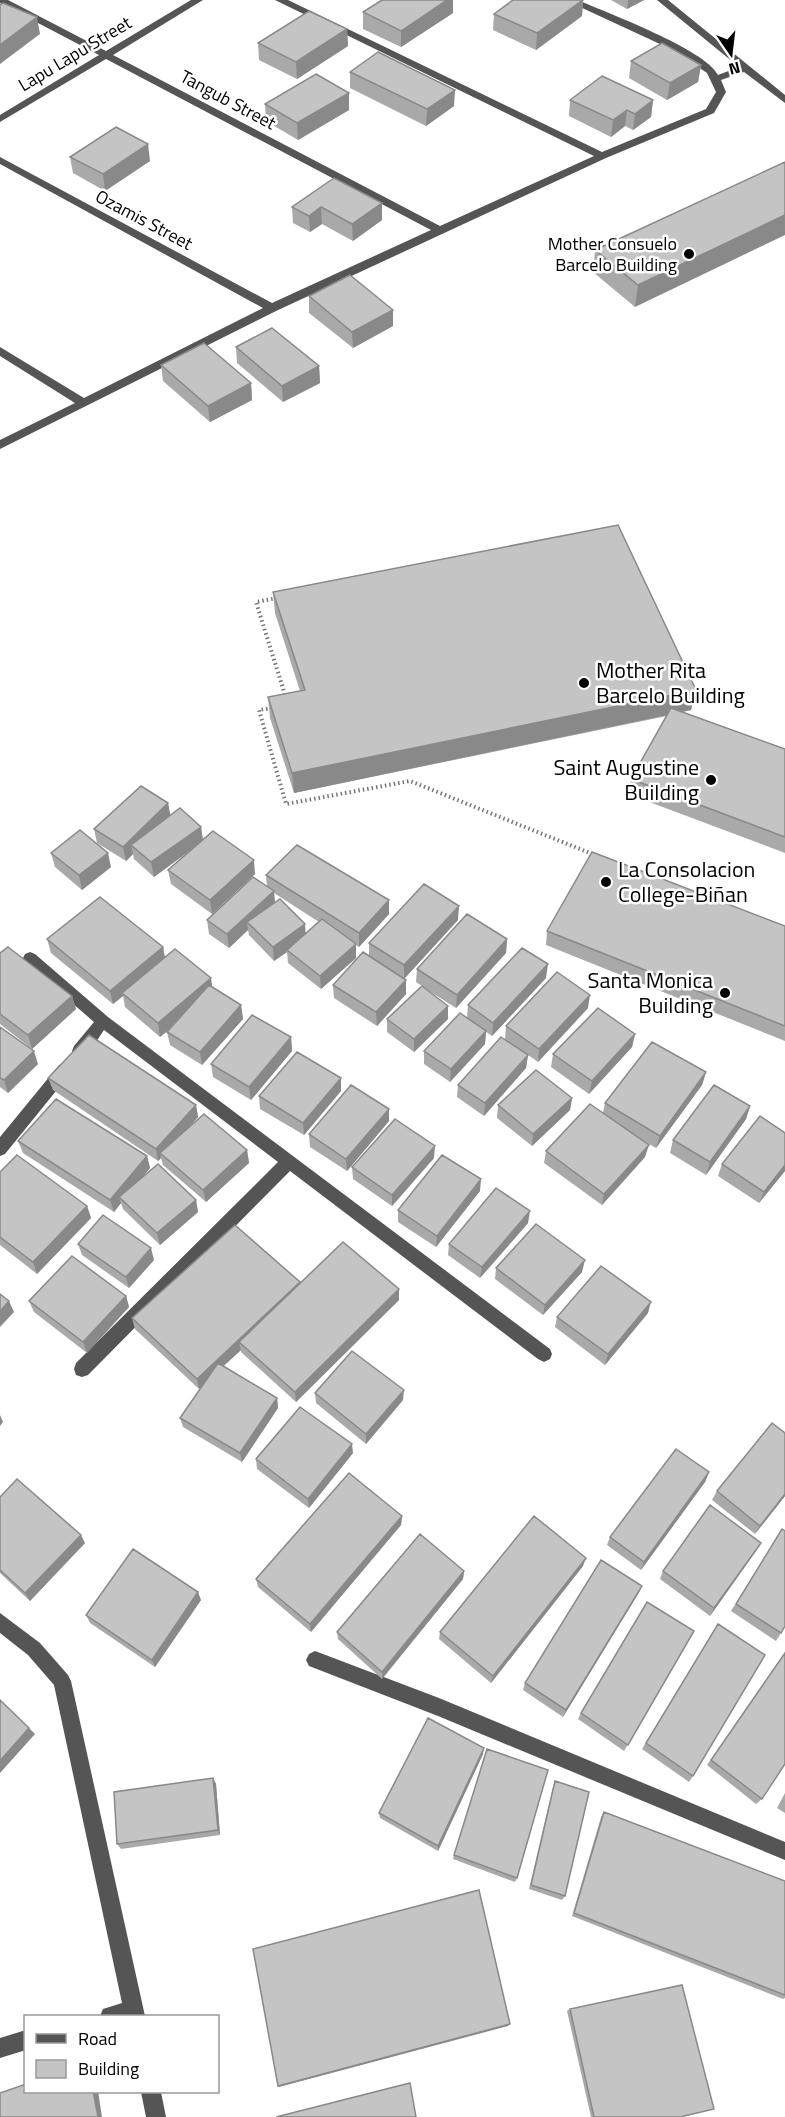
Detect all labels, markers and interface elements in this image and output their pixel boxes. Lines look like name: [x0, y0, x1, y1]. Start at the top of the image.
street label: Lapu Lapu Street: [13, 9, 137, 98]
north arrow: [701, 24, 761, 84]
text: N: [726, 56, 743, 82]
street label: Tangub Street: [175, 63, 282, 136]
street label: Ozamis Street: [91, 183, 198, 257]
place label: Mother Consuelo Barcelo Building: [548, 230, 677, 278]
marker: Mother Consuelo Barcelo Building: [682, 247, 696, 261]
place label: Mother Rita Barcelo Building: [596, 653, 745, 712]
marker: Mother Rita Barcelo Building: [577, 676, 591, 690]
place label: Saint Augustine Building: [553, 750, 699, 809]
marker: Saint Augustine Building: [704, 773, 718, 787]
place label: La Consolacion College-Biñan: [618, 852, 755, 911]
marker: La Consolacion College-Biñan: [599, 875, 613, 889]
place label: Santa Monica Building: [587, 963, 713, 1022]
marker: Santa Monica Building: [718, 986, 732, 1000]
legend: [24, 2015, 219, 2093]
text: Road: [78, 2025, 117, 2052]
text: Building: [78, 2055, 139, 2082]

